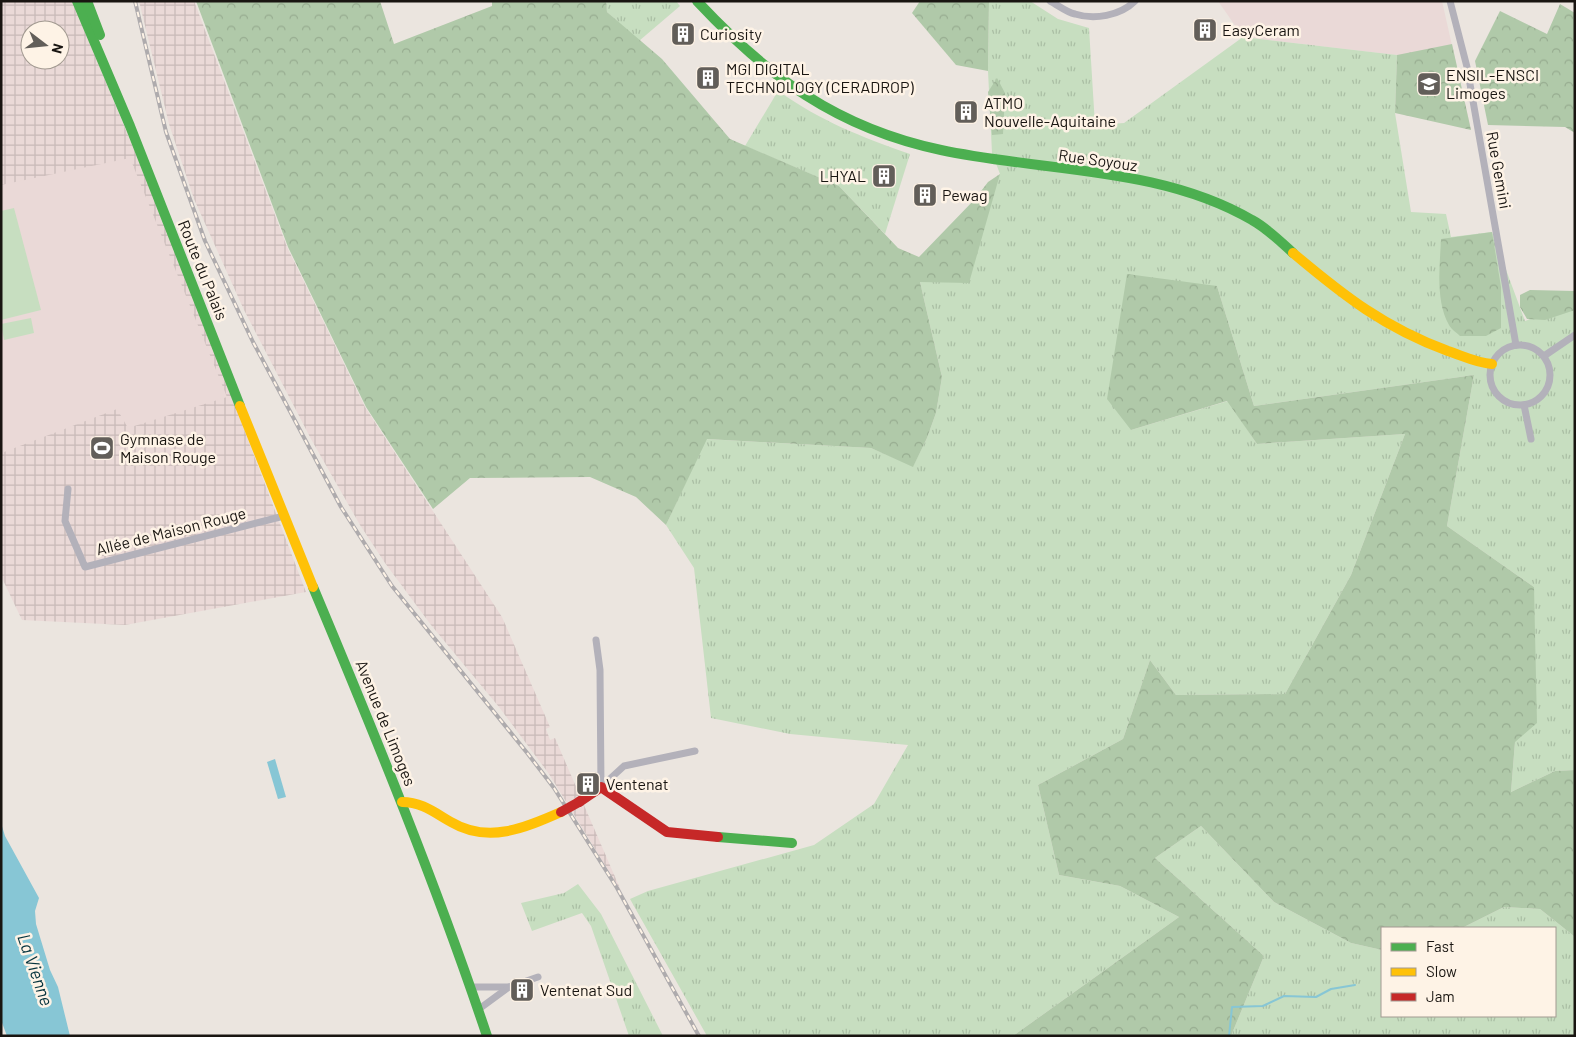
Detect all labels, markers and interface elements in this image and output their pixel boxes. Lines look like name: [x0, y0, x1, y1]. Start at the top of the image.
building icon: EasyCeram: [1192, 17, 1218, 43]
north arrow: [20, 20, 70, 70]
place label: EasyCeram: [1222, 20, 1300, 39]
building icon: Curiosity: [670, 21, 696, 47]
place label: Curiosity: [700, 24, 763, 43]
text: N: [49, 42, 67, 56]
place label: MGI DIGITAL TECHNOLOGY (CERADROP): [726, 59, 914, 96]
building icon: MGI DIGITAL TECHNOLOGY (CERADROP): [695, 65, 721, 91]
place label: ENSIL-ENSCI Limoges: [1446, 65, 1539, 102]
school or university icon: ENSIL-ENSCI Limoges: [1416, 71, 1442, 97]
place label: ATMO Nouvelle-Aquitaine: [984, 93, 1116, 130]
building icon: ATMO Nouvelle-Aquitaine: [953, 99, 979, 125]
street label: Rue Gemini: [1483, 130, 1516, 210]
street label: Rue Soyouz: [1057, 145, 1139, 174]
building icon: LHYAL: [871, 163, 897, 189]
place label: LHYAL: [820, 166, 866, 185]
building icon: Pewag: [912, 182, 938, 208]
place label: Pewag: [942, 185, 988, 204]
street label: Route du Palais: [175, 217, 232, 323]
place label: Gymnase de Maison Rouge: [120, 429, 216, 466]
sports icon: Gymnase de Maison Rouge: [89, 435, 115, 461]
street label: Allée de Maison Rouge: [94, 503, 248, 558]
street label: Avenue de Limoges: [353, 657, 420, 789]
building icon: Ventenat: [575, 771, 601, 797]
place label: Ventenat: [606, 774, 668, 793]
legend: [1381, 927, 1556, 1017]
water label: La Vienne: [13, 931, 59, 1009]
text: Fast: [1426, 937, 1454, 955]
text: Slow: [1426, 962, 1457, 980]
building icon: Ventenat Sud: [509, 977, 535, 1003]
place label: Ventenat Sud: [540, 980, 632, 999]
text: Jam: [1426, 987, 1455, 1005]

